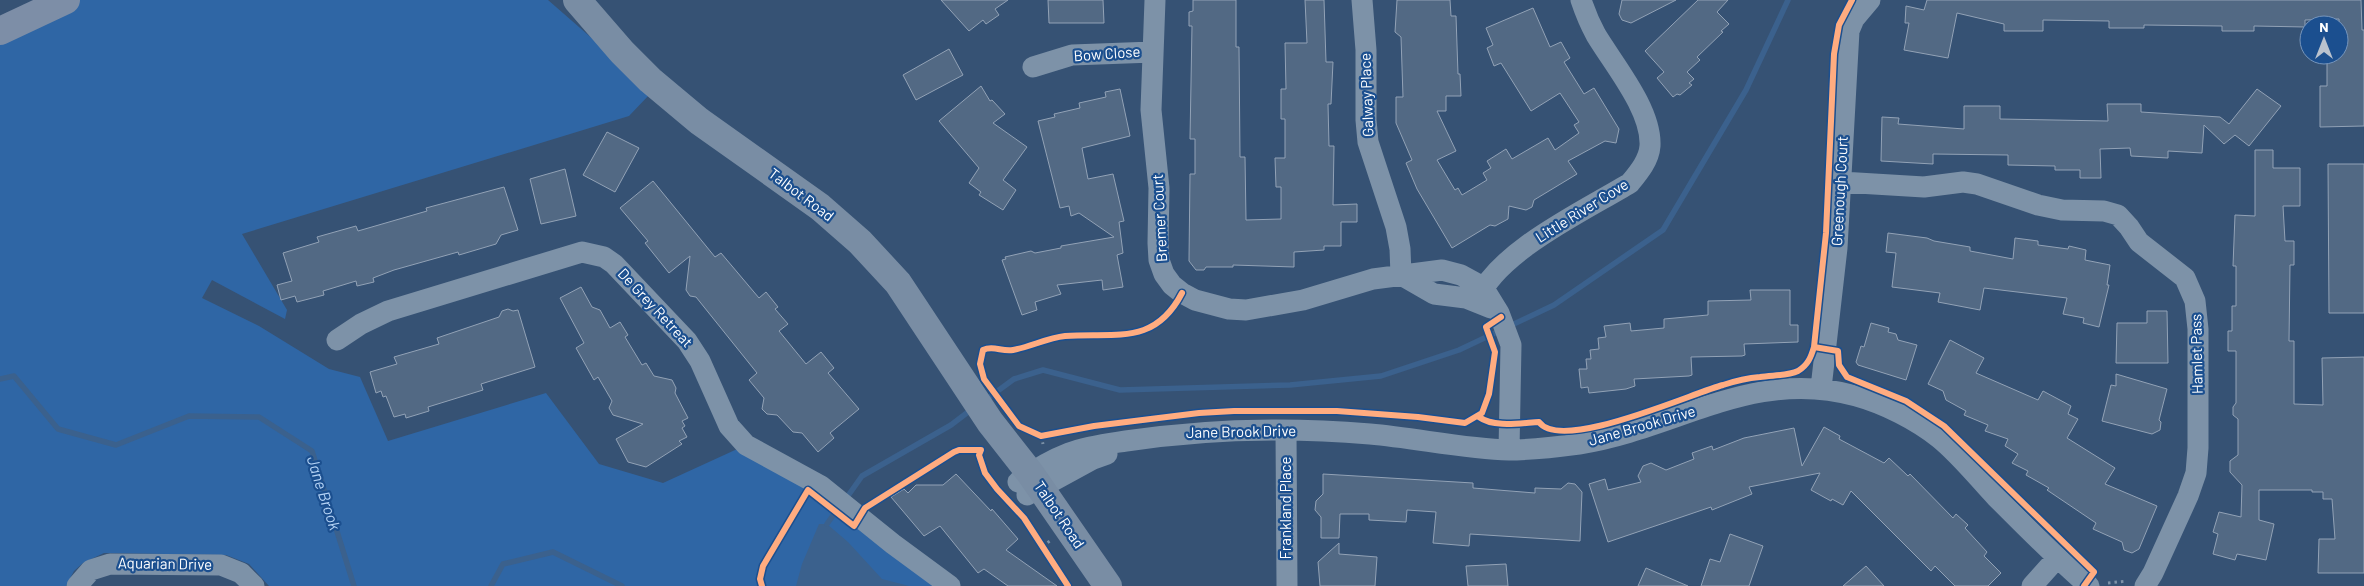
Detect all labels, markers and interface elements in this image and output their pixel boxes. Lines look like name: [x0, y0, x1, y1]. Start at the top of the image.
north arrow: [2299, 15, 2349, 65]
text: N: [2319, 18, 2329, 35]
street label: Bow Close: [1073, 42, 1141, 64]
street label: Galway Place: [1356, 53, 1376, 137]
street label: Greenough Court: [1827, 135, 1851, 246]
street label: Talbot Road: [765, 164, 838, 225]
street label: Bremer Court: [1148, 174, 1170, 262]
street label: Little River Cove: [1532, 174, 1631, 246]
street label: De Grey Retreat: [615, 264, 697, 351]
street label: Hamlet Pass: [2186, 314, 2206, 394]
street label: Jane Brook Drive: [1586, 401, 1697, 449]
street label: Jane Brook Drive: [1186, 421, 1296, 441]
water label: Jane Brook: [304, 453, 345, 533]
street label: Frankland Place: [1276, 456, 1294, 560]
street label: Talbot Road: [1031, 477, 1089, 551]
street label: Aquarian Drive: [118, 553, 212, 573]

